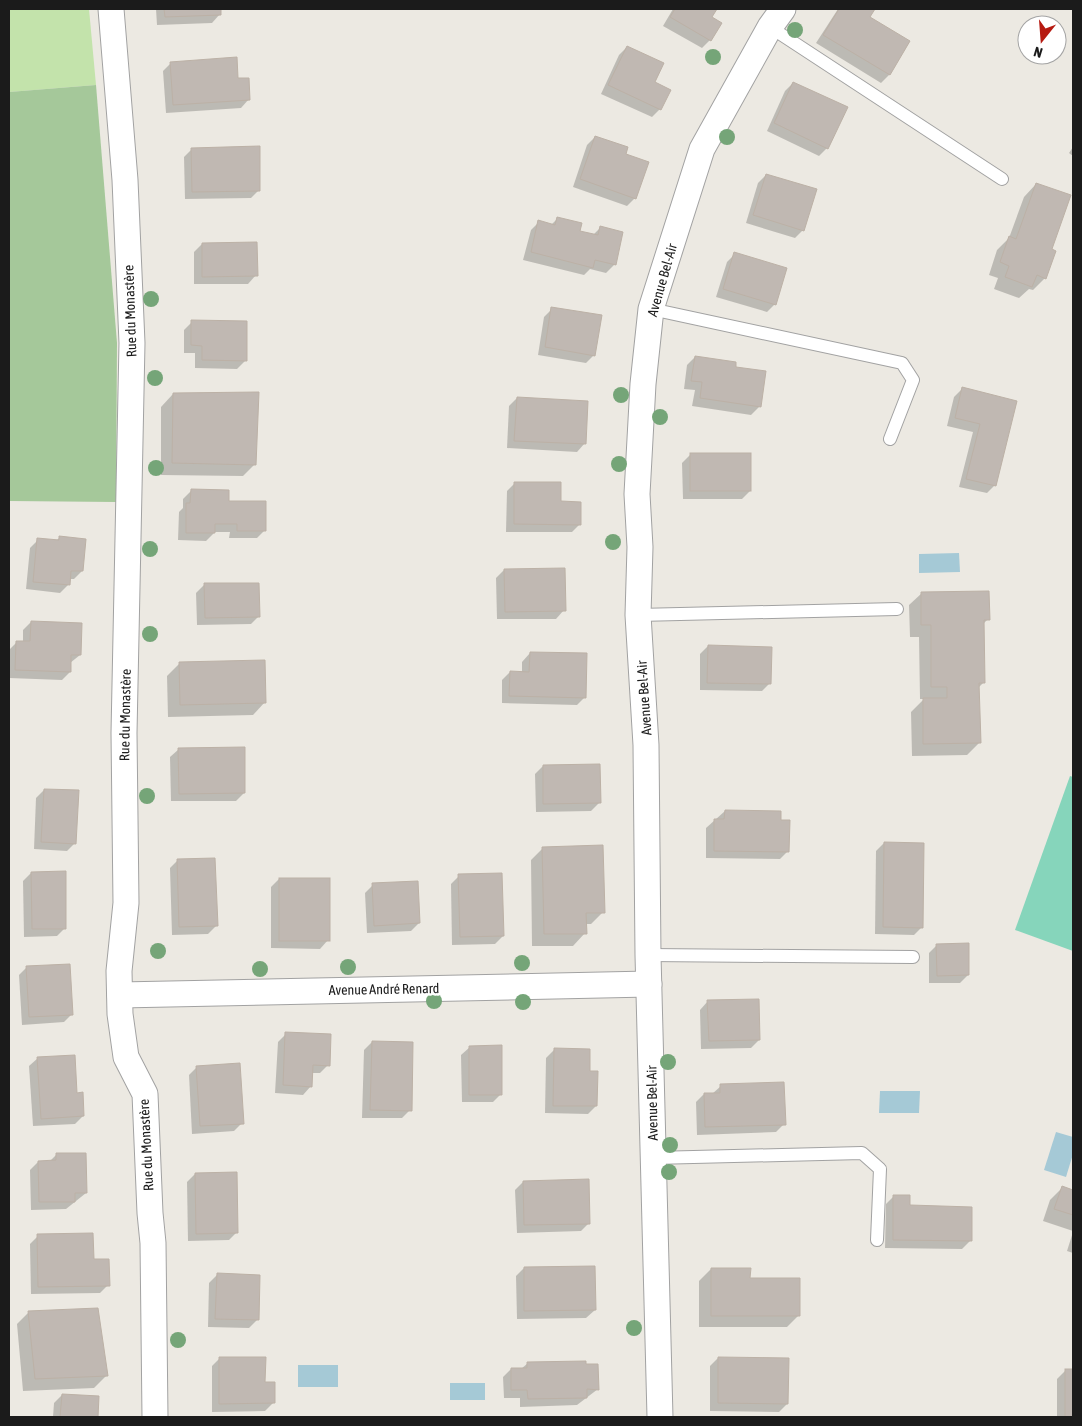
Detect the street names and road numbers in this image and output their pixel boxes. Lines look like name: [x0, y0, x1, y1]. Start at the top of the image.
street label: Avenue Bel-Air: [644, 241, 680, 318]
street label: Rue du Monastère: [120, 265, 140, 357]
street label: Avenue Bel-Air: [633, 659, 655, 736]
street label: Rue du Monastère: [116, 669, 134, 761]
street label: Avenue André Renard: [328, 980, 440, 998]
street label: Avenue Bel-Air: [643, 1064, 661, 1141]
street label: Rue du Monastère: [136, 1098, 156, 1192]

